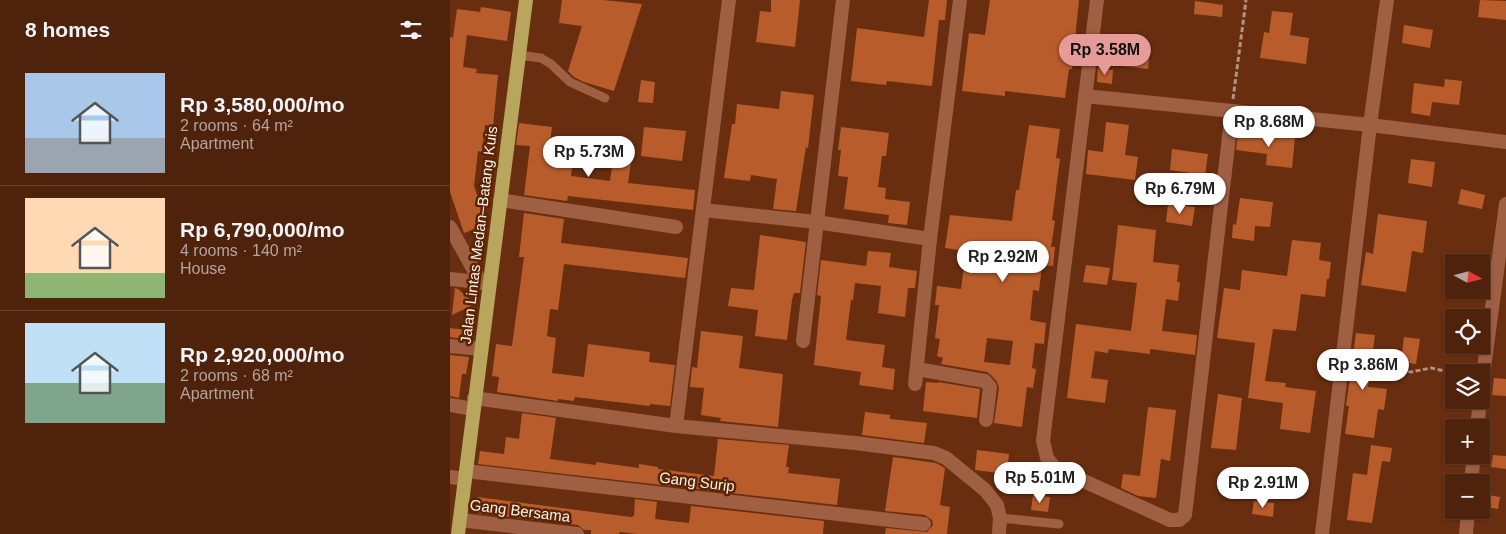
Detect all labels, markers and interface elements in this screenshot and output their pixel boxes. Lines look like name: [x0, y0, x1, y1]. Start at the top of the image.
icon: filters: [397, 16, 425, 44]
text: 8 homes: [25, 18, 110, 41]
pin: Rp 3.58M: [1053, 34, 1157, 76]
text: Rp 3.58M: [1070, 41, 1140, 58]
icon: home: [65, 93, 125, 153]
text: Rp 3,580,000/mo: [180, 93, 345, 116]
pin: Rp 8.68M: [1217, 106, 1321, 148]
text: Rp 8.68M: [1234, 113, 1304, 130]
text: 2 rooms · 64 m²: [180, 117, 293, 134]
street label: Jalan Lintas Medan–Batang Kuis: [457, 125, 500, 345]
text: Apartment: [180, 135, 254, 152]
pin: Rp 5.73M: [537, 136, 641, 178]
text: Rp 5.73M: [554, 143, 624, 160]
pin: Rp 6.79M: [1128, 172, 1232, 215]
text: Rp 6.79M: [1145, 180, 1215, 197]
icon: home: [65, 218, 125, 278]
text: Rp 6,790,000/mo: [180, 218, 345, 241]
pin: Rp 2.92M: [951, 240, 1055, 283]
text: 4 rooms · 140 m²: [180, 242, 302, 259]
text: Rp 2.92M: [968, 248, 1038, 265]
north arrow: [1445, 254, 1490, 299]
map controls: [1445, 254, 1490, 519]
text: House: [180, 260, 226, 277]
button: locate: [1445, 309, 1490, 354]
icon: home: [65, 343, 125, 403]
text: Rp 2,920,000/mo: [180, 343, 345, 366]
pin: Rp 3.86M: [1311, 348, 1415, 391]
text: Rp 3.86M: [1328, 356, 1398, 373]
button: layers: [1445, 364, 1490, 409]
text: 2 rooms · 68 m²: [180, 367, 293, 384]
text: Apartment: [180, 385, 254, 402]
button: +: [1445, 419, 1490, 464]
pin: Rp 5.01M: [988, 462, 1092, 504]
pin: Rp 2.91M: [1211, 466, 1315, 509]
street label: Gang Surip: [658, 468, 736, 495]
text: Rp 5.01M: [1005, 469, 1075, 486]
text: Rp 2.91M: [1228, 474, 1298, 491]
button: −: [1445, 474, 1490, 519]
street label: Gang Bersama: [469, 496, 572, 525]

